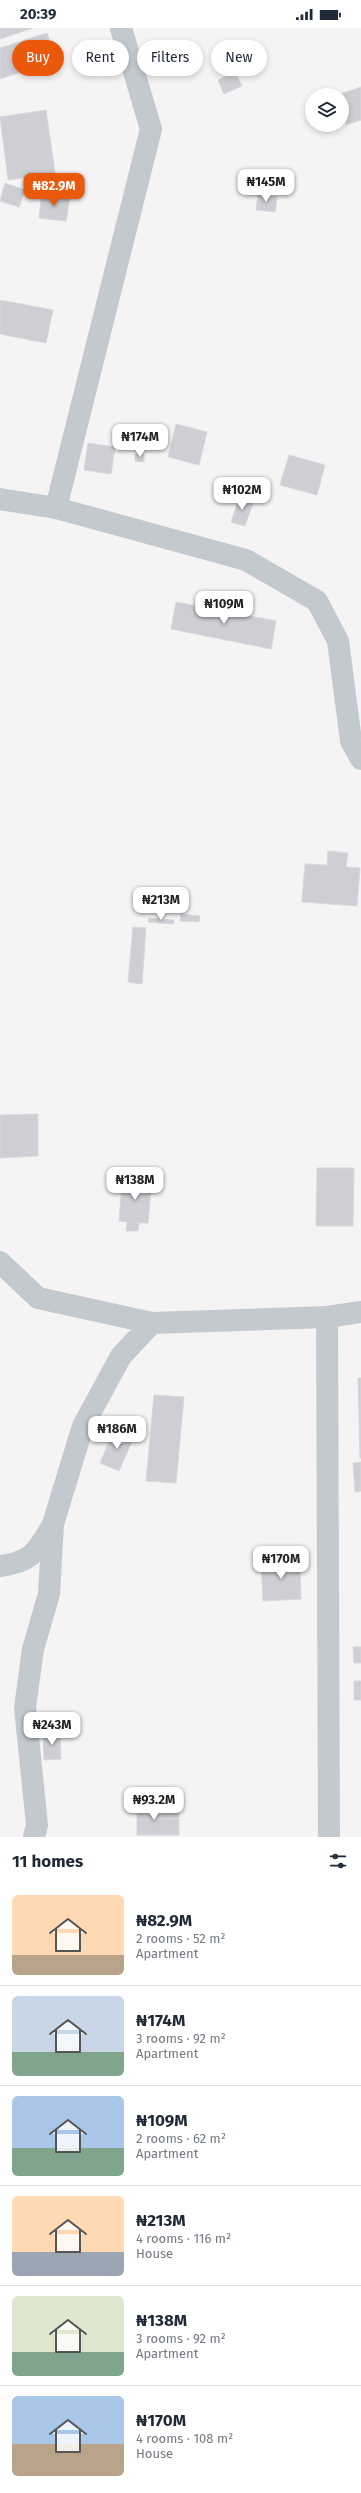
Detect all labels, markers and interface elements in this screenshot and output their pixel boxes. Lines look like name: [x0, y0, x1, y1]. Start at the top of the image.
text: 20:39: [20, 5, 56, 23]
chip: Buy: [12, 40, 64, 76]
chip: Rent: [72, 40, 129, 76]
chip: Filters: [137, 40, 203, 76]
chip: New: [211, 40, 267, 76]
map controls: [305, 88, 349, 132]
button: layers: [305, 88, 349, 132]
pin: ₦145M: [238, 169, 294, 203]
pin: ₦82.9M: [21, 173, 87, 207]
text: ₦145M: [247, 174, 285, 189]
text: ₦82.9M: [32, 178, 76, 193]
pin: ₦174M: [112, 424, 168, 458]
text: ₦174M: [121, 429, 159, 444]
pin: ₦102M: [214, 477, 270, 511]
text: ₦102M: [223, 482, 261, 497]
pin: ₦109M: [196, 591, 252, 625]
text: ₦109M: [204, 596, 244, 611]
pin: ₦213M: [133, 887, 189, 921]
text: ₦213M: [142, 892, 180, 907]
pin: ₦138M: [107, 1167, 163, 1201]
text: ₦138M: [115, 1172, 155, 1187]
pin: ₦186M: [89, 1416, 145, 1450]
text: ₦186M: [97, 1421, 137, 1436]
pin: ₦170M: [253, 1546, 309, 1580]
text: ₦170M: [262, 1551, 300, 1566]
pin: ₦243M: [24, 1712, 80, 1746]
text: ₦243M: [33, 1717, 72, 1732]
pin: ₦93.2M: [121, 1787, 187, 1821]
text: ₦93.2M: [133, 1792, 175, 1807]
icon: filters: [327, 1850, 349, 1872]
text: 11 homes: [12, 1851, 83, 1872]
text: ₦82.9M: [136, 1910, 192, 1931]
icon: home: [44, 1911, 92, 1959]
text: 2 rooms · 52 m²: [136, 1931, 225, 1946]
text: Apartment: [136, 1946, 198, 1961]
text: ₦174M: [136, 2010, 185, 2031]
icon: home: [44, 2012, 92, 2060]
text: 3 rooms · 92 m²: [136, 2031, 226, 2046]
text: Apartment: [136, 2046, 198, 2061]
text: ₦109M: [136, 2110, 188, 2131]
icon: home: [44, 2112, 92, 2160]
text: 2 rooms · 62 m²: [136, 2131, 226, 2146]
text: Apartment: [136, 2146, 198, 2161]
text: ₦213M: [136, 2210, 186, 2231]
icon: home: [44, 2212, 92, 2260]
text: 4 rooms · 116 m²: [136, 2231, 231, 2246]
text: House: [136, 2246, 173, 2261]
text: ₦138M: [136, 2310, 187, 2331]
icon: home: [44, 2312, 92, 2360]
text: 3 rooms · 92 m²: [136, 2331, 226, 2346]
text: Apartment: [136, 2346, 198, 2361]
text: ₦170M: [136, 2410, 186, 2431]
icon: home: [44, 2412, 92, 2460]
text: 4 rooms · 108 m²: [136, 2431, 233, 2446]
text: House: [136, 2446, 173, 2461]

